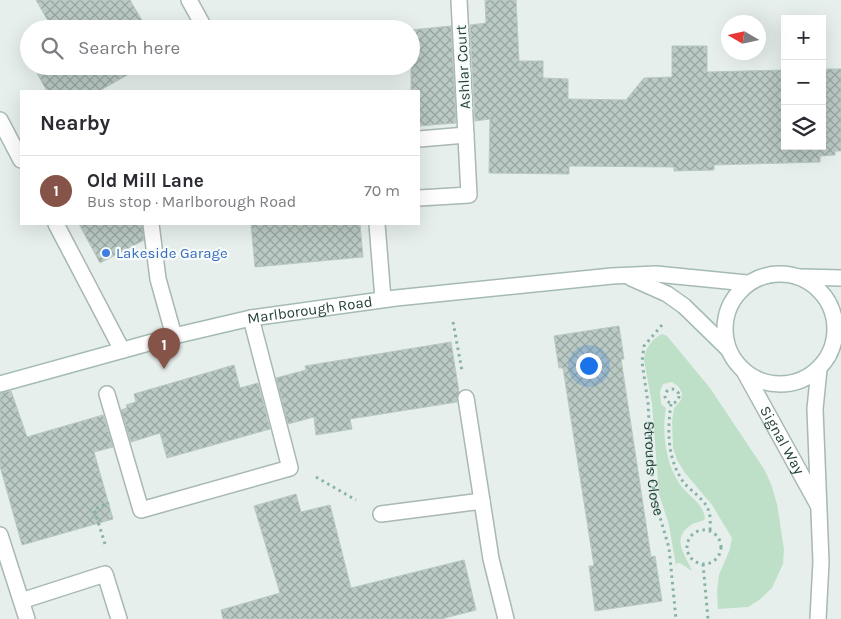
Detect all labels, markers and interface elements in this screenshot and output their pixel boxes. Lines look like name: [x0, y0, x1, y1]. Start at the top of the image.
north arrow: [721, 15, 766, 60]
map controls: [781, 15, 826, 150]
button: +: [781, 15, 826, 60]
search box: [20, 20, 420, 75]
street label: Ashlar Court: [452, 24, 474, 110]
icon: search: [38, 34, 66, 62]
text: Search here: [78, 37, 180, 59]
button: −: [781, 60, 826, 105]
button: layers: [781, 105, 826, 150]
text: Nearby: [40, 111, 110, 135]
text: Old Mill Lane: [87, 170, 204, 192]
text: 1: [53, 181, 59, 200]
text: 70 m: [364, 181, 400, 200]
text: Bus stop · Marlborough Road: [87, 192, 296, 211]
place label: Lakeside Garage: [116, 244, 228, 262]
marker: Lakeside Garage: [100, 247, 112, 259]
street label: Marlborough Road: [246, 292, 374, 327]
pin: 1: [148, 328, 180, 369]
your location: [576, 353, 602, 379]
street label: Signal Way: [756, 403, 808, 477]
street label: Strouds Close: [640, 421, 668, 518]

